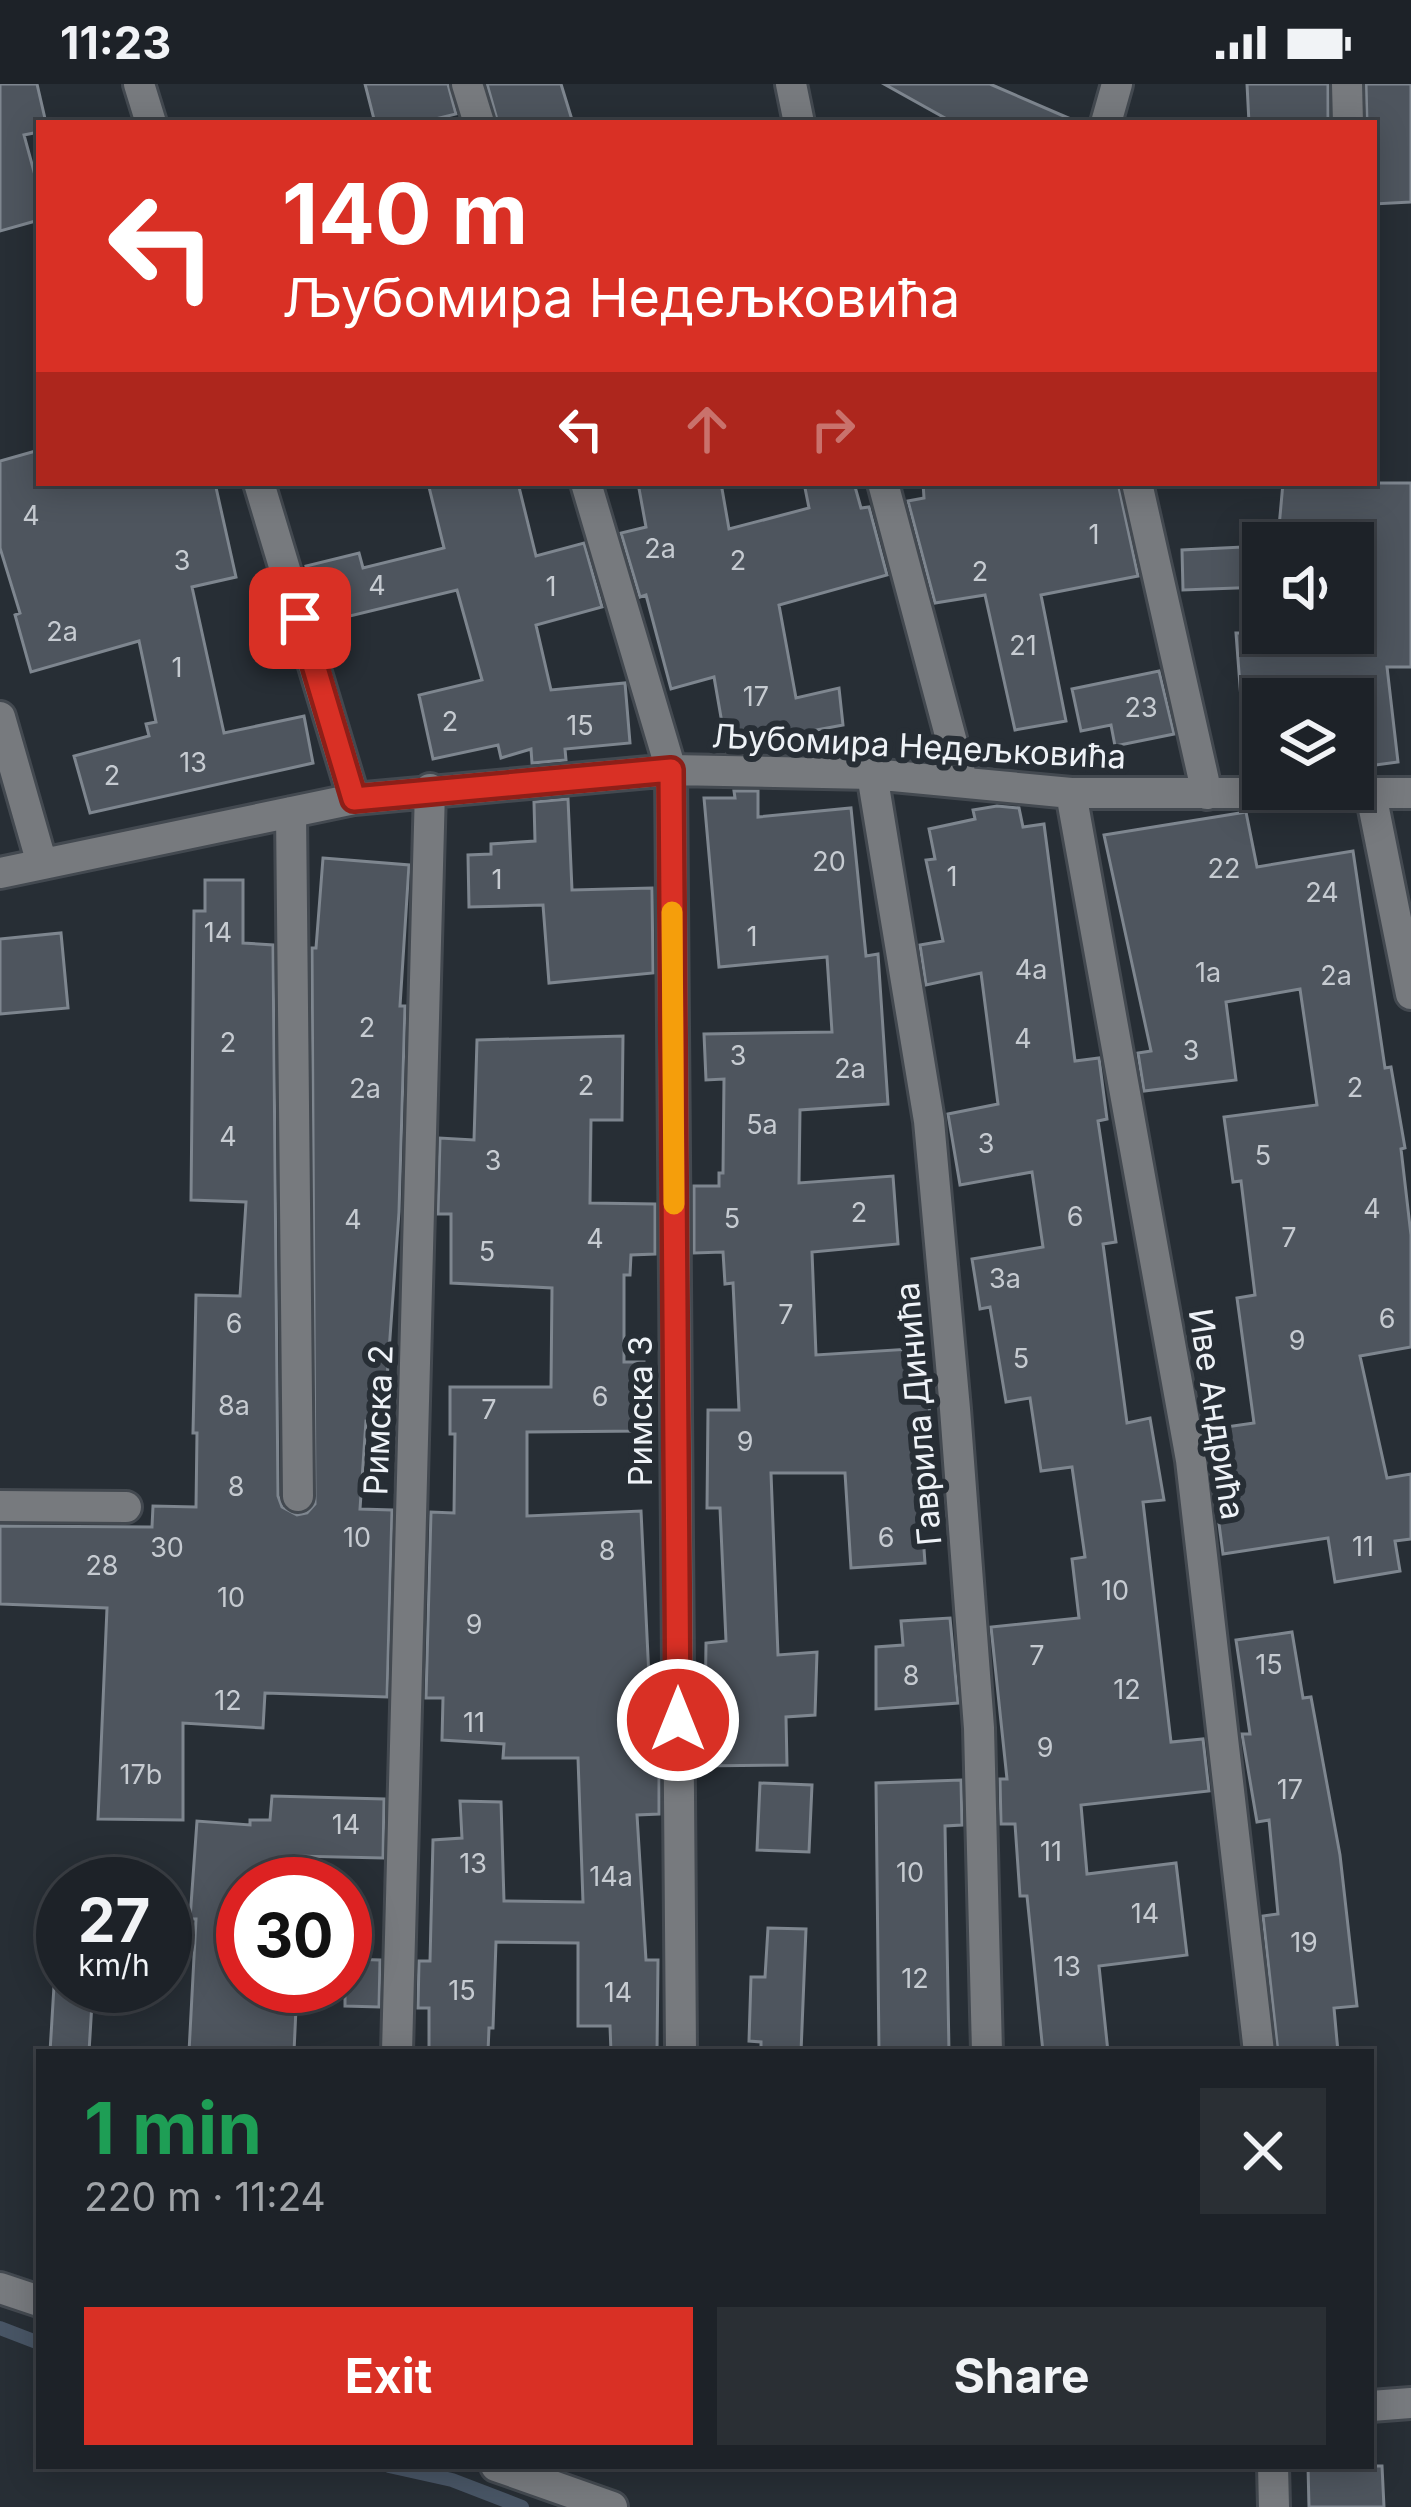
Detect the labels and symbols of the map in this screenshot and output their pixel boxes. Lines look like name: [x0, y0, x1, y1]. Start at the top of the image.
house number: 4: [22, 499, 40, 532]
house number: 1: [1089, 518, 1099, 551]
house number: 2a: [644, 532, 676, 565]
house number: 3: [174, 544, 190, 577]
house number: 2: [730, 544, 746, 577]
house number: 2: [972, 555, 988, 588]
pin: [249, 567, 351, 669]
house number: 4: [368, 569, 386, 602]
house number: 1: [546, 570, 556, 603]
house number: 2a: [46, 615, 78, 648]
house number: 21: [1009, 629, 1037, 662]
house number: 1: [172, 651, 182, 684]
house number: 17: [743, 680, 769, 713]
house number: 23: [1124, 691, 1158, 724]
house number: 2: [442, 705, 458, 738]
house number: 15: [566, 709, 594, 742]
street label: Љубомира Недељковића: [711, 715, 1127, 777]
house number: 13: [179, 746, 207, 779]
house number: 2: [104, 759, 120, 792]
house number: 20: [812, 845, 846, 878]
house number: 22: [1208, 852, 1240, 885]
house number: 1: [947, 860, 957, 893]
house number: 1: [492, 863, 502, 896]
house number: 24: [1305, 876, 1339, 909]
house number: 14: [204, 916, 232, 949]
house number: 1: [747, 920, 757, 953]
house number: 4a: [1015, 953, 1047, 986]
house number: 1a: [1195, 956, 1221, 989]
house number: 2a: [1320, 959, 1352, 992]
house number: 2: [359, 1011, 375, 1044]
house number: 4: [1014, 1022, 1032, 1055]
house number: 2: [220, 1026, 236, 1059]
house number: 3: [1183, 1034, 1199, 1067]
house number: 3: [730, 1039, 746, 1072]
house number: 2a: [834, 1052, 866, 1085]
house number: 2: [578, 1069, 594, 1102]
house number: 2: [1347, 1071, 1363, 1104]
house number: 2a: [349, 1072, 381, 1105]
house number: 5a: [746, 1108, 778, 1141]
house number: 4: [219, 1120, 237, 1153]
house number: 3: [978, 1127, 994, 1160]
house number: 5: [1255, 1139, 1271, 1172]
house number: 3: [485, 1144, 501, 1177]
house number: 4: [1363, 1192, 1381, 1225]
house number: 2: [851, 1196, 867, 1229]
house number: 6: [1067, 1200, 1083, 1233]
house number: 5: [724, 1202, 740, 1235]
house number: 4: [344, 1203, 362, 1236]
house number: 7: [1281, 1221, 1297, 1254]
house number: 4: [586, 1222, 604, 1255]
house number: 5: [479, 1235, 495, 1268]
house number: 3a: [989, 1262, 1021, 1295]
street label: Гаврила Динића: [887, 1281, 949, 1547]
house number: 7: [778, 1298, 794, 1331]
house number: 6: [1379, 1302, 1395, 1335]
street label: Иве Андрића: [1181, 1306, 1253, 1522]
house number: 6: [226, 1307, 242, 1340]
house number: 9: [1289, 1324, 1305, 1357]
street label: Римска 3: [620, 1336, 660, 1486]
house number: 5: [1013, 1342, 1029, 1375]
street label: Римска 2: [355, 1344, 401, 1496]
house number: 6: [592, 1380, 608, 1413]
house number: 8a: [218, 1389, 250, 1422]
house number: 7: [481, 1393, 497, 1426]
house number: 9: [737, 1425, 753, 1458]
house number: 8: [228, 1470, 244, 1503]
house number: 10: [343, 1521, 371, 1554]
house number: 6: [878, 1521, 894, 1554]
house number: 11: [1352, 1530, 1374, 1563]
house number: 30: [150, 1531, 184, 1564]
house number: 8: [599, 1534, 615, 1567]
house number: 28: [85, 1549, 119, 1582]
house number: 10: [1101, 1574, 1129, 1607]
house number: 10: [217, 1581, 245, 1614]
house number: 9: [466, 1608, 482, 1641]
house number: 7: [1029, 1639, 1045, 1672]
house number: 15: [1255, 1648, 1283, 1681]
position arrow: [615, 1657, 741, 1783]
house number: 8: [903, 1659, 919, 1692]
house number: 12: [1113, 1673, 1141, 1706]
house number: 12: [214, 1684, 242, 1717]
house number: 11: [463, 1706, 485, 1739]
house number: 9: [1037, 1731, 1053, 1764]
house number: 17b: [120, 1758, 162, 1791]
house number: 17: [1277, 1773, 1303, 1806]
house number: 14: [332, 1808, 360, 1841]
house number: 11: [1040, 1835, 1062, 1868]
house number: 13: [459, 1847, 487, 1880]
house number: 10: [896, 1856, 924, 1889]
speed limit sign: 30: [216, 1857, 372, 2013]
house number: 14a: [589, 1860, 633, 1893]
house number: 14: [1131, 1897, 1159, 1930]
house number: 19: [1290, 1926, 1318, 1959]
house number: 13: [1053, 1950, 1081, 1983]
house number: 12: [901, 1962, 929, 1995]
house number: 15: [448, 1974, 476, 2007]
house number: 14: [604, 1976, 632, 2009]

